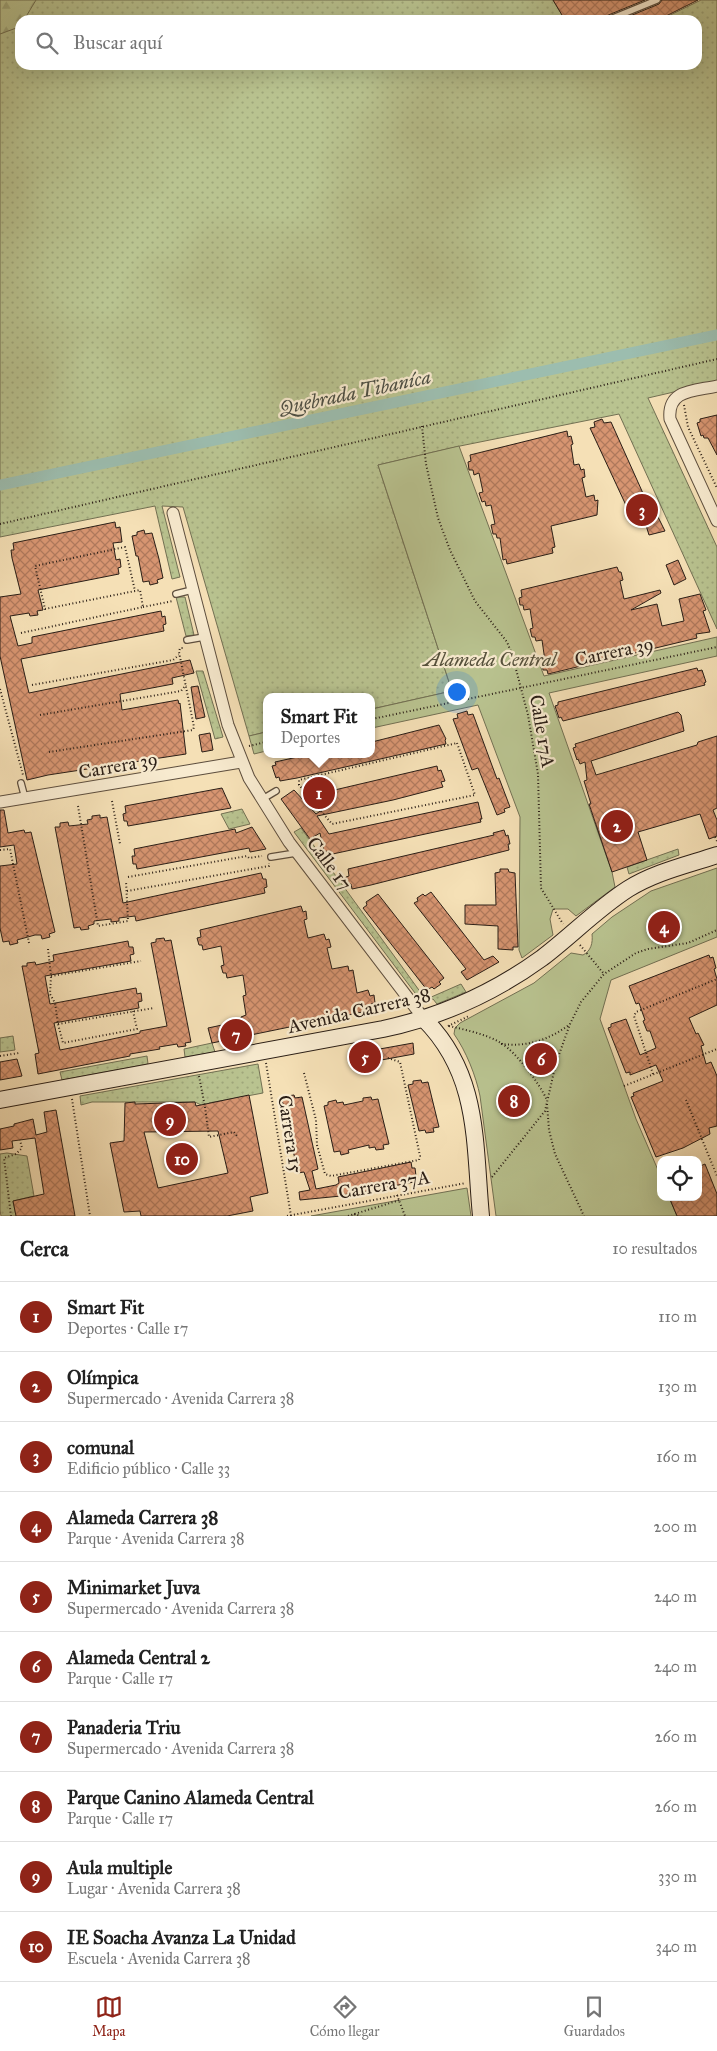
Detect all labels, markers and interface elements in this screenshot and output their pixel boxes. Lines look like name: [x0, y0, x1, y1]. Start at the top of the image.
search box: [15, 15, 702, 70]
icon: search: [33, 29, 61, 57]
text: Buscar aquí: [73, 31, 162, 54]
water label: Quebrada Tibaníca: [276, 364, 433, 420]
pin: 3: [626, 491, 658, 529]
street label: Carrera 39: [573, 632, 656, 671]
park label: Alameda Central: [422, 648, 558, 671]
your location: [444, 679, 470, 705]
popup: [263, 693, 375, 758]
street label: Calle 17A: [525, 693, 560, 770]
text: Smart Fit: [280, 705, 358, 728]
text: Deportes: [280, 728, 340, 747]
street label: Carrera 39: [77, 747, 160, 784]
pin: 1: [303, 774, 335, 812]
pin: 2: [601, 807, 633, 845]
street label: Calle 17: [302, 832, 357, 895]
pin: 4: [648, 908, 680, 946]
street label: Avenida Carrera 38: [284, 983, 433, 1038]
pin: 7: [220, 1016, 252, 1054]
pin: 5: [349, 1038, 381, 1076]
pin: 6: [525, 1040, 557, 1078]
pin: 8: [498, 1082, 530, 1120]
street label: Carrera 15: [273, 1094, 308, 1175]
pin: 9: [154, 1101, 186, 1139]
pin: 10: [166, 1140, 198, 1178]
map controls: [657, 1156, 702, 1201]
button: locate: [657, 1156, 702, 1201]
street label: Carrera 37A: [336, 1165, 432, 1204]
text: Cerca: [20, 1236, 69, 1262]
text: 10 resultados: [612, 1239, 697, 1258]
text: Smart Fit: [67, 1296, 144, 1319]
text: 1: [33, 1307, 39, 1326]
text: 110 m: [658, 1307, 697, 1326]
text: Deportes · Calle 17: [67, 1319, 188, 1338]
text: Olímpica: [67, 1366, 139, 1389]
text: 2: [32, 1377, 40, 1396]
text: 130 m: [658, 1377, 697, 1396]
text: Supermercado · Avenida Carrera 38: [67, 1389, 294, 1408]
text: comunal: [67, 1436, 134, 1459]
text: 3: [33, 1447, 39, 1466]
text: 160 m: [656, 1447, 697, 1466]
text: Edificio público · Calle 33: [67, 1459, 230, 1478]
text: Alameda Carrera 38: [67, 1506, 218, 1529]
text: 4: [32, 1517, 40, 1536]
text: 200 m: [654, 1517, 697, 1536]
text: Parque · Avenida Carrera 38: [67, 1529, 245, 1548]
text: Minimarket Juva: [67, 1576, 200, 1599]
text: 5: [32, 1587, 40, 1606]
text: 240 m: [654, 1587, 697, 1606]
text: Supermercado · Avenida Carrera 38: [67, 1599, 294, 1618]
text: Alameda Central 2: [67, 1646, 210, 1669]
text: 6: [32, 1657, 40, 1676]
text: 240 m: [654, 1657, 697, 1676]
text: Parque · Calle 17: [67, 1669, 173, 1688]
text: Panaderia Triu: [67, 1716, 181, 1739]
text: 7: [32, 1727, 40, 1746]
text: 260 m: [655, 1727, 697, 1746]
text: Supermercado · Avenida Carrera 38: [67, 1739, 294, 1758]
text: Parque Canino Alameda Central: [67, 1786, 314, 1809]
text: 8: [32, 1797, 40, 1816]
text: 260 m: [655, 1797, 697, 1816]
text: Parque · Calle 17: [67, 1809, 173, 1828]
text: Aula multiple: [67, 1856, 172, 1879]
text: 9: [32, 1867, 40, 1886]
text: 330 m: [658, 1867, 697, 1886]
text: Lugar · Avenida Carrera 38: [67, 1879, 241, 1898]
text: IE Soacha Avanza La Unidad: [67, 1926, 296, 1949]
text: 10: [28, 1937, 44, 1956]
text: 340 m: [655, 1937, 697, 1956]
text: Escuela · Avenida Carrera 38: [67, 1949, 251, 1968]
tab: Mapa: [92, 1993, 125, 2040]
tab: Cómo llegar: [310, 1993, 379, 2040]
tab: Guardados: [564, 1993, 625, 2040]

